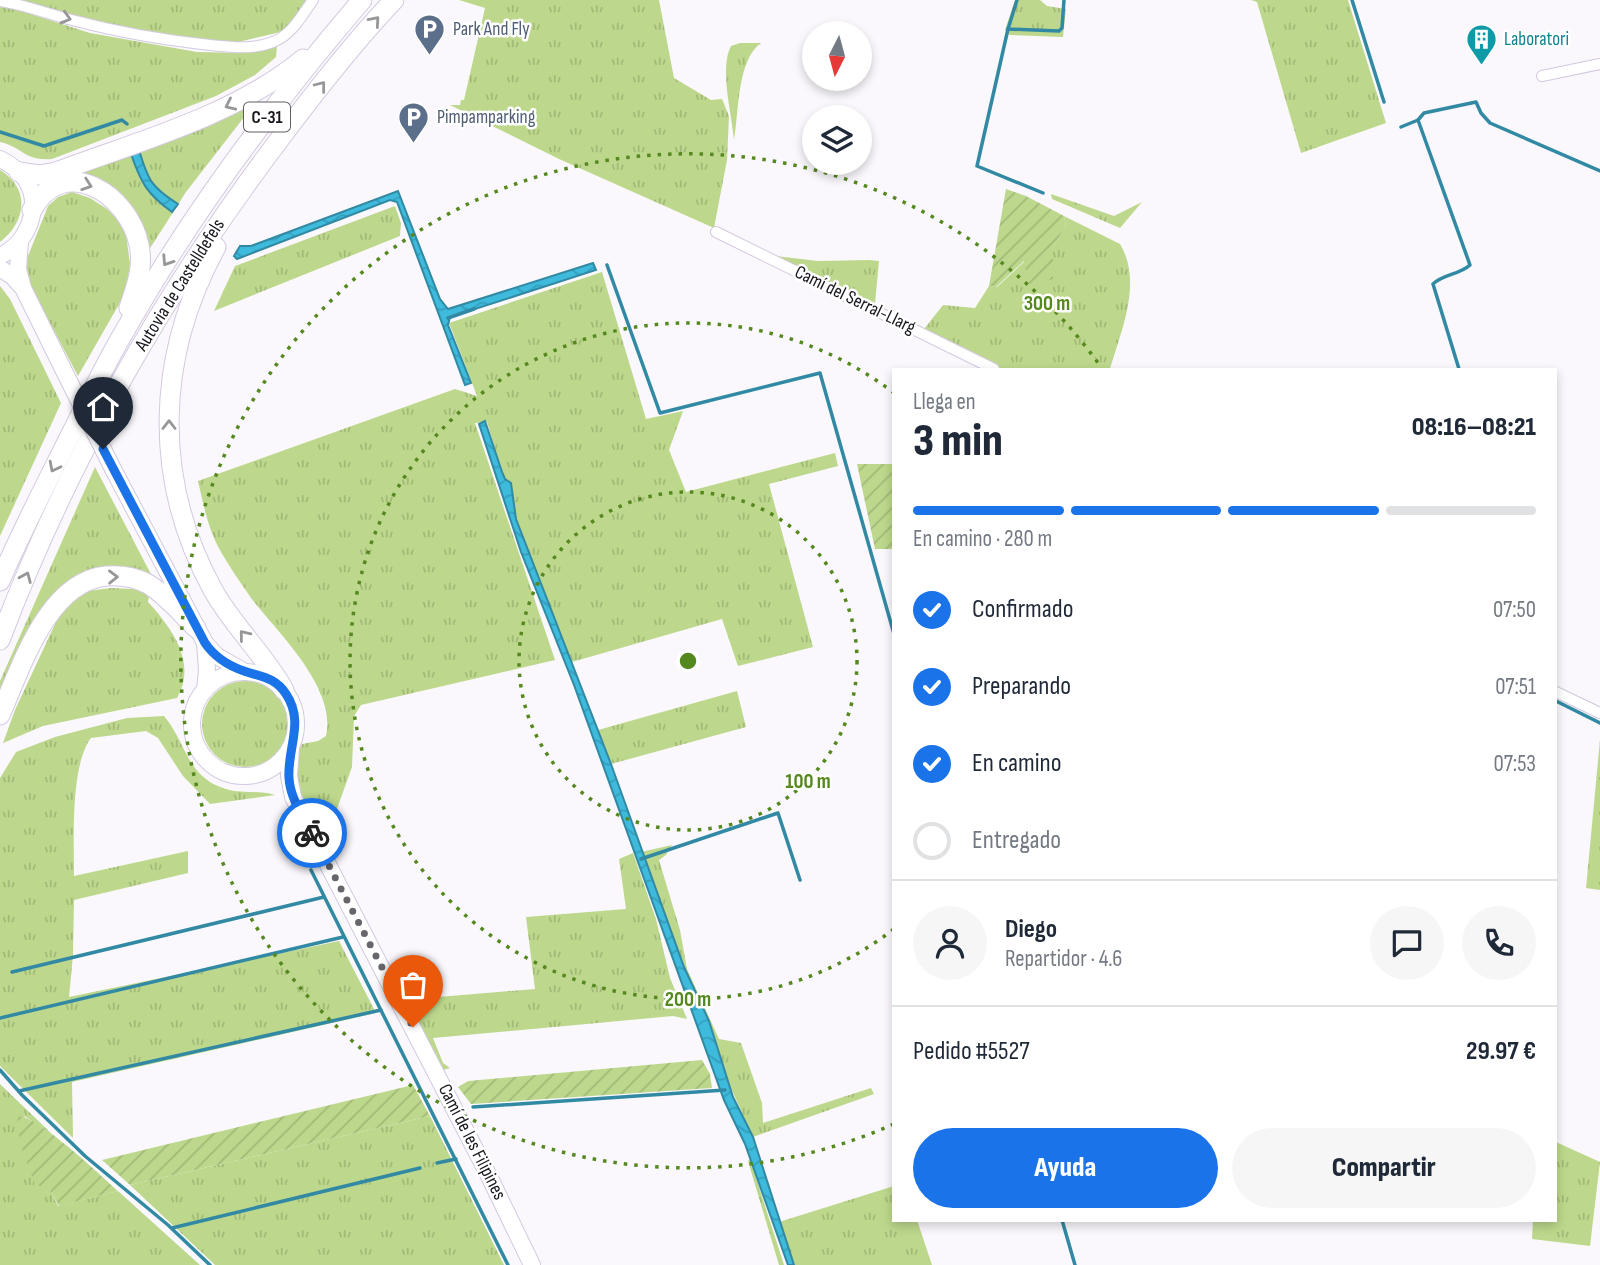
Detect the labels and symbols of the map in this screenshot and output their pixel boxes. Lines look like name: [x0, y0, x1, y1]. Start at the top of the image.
one-way arrow: [60, 10, 72, 25]
parking icon: Park And Fly: [413, 12, 447, 56]
one-way arrow: [367, 17, 379, 30]
place label: Park And Fly: [453, 18, 530, 41]
north arrow: [802, 21, 872, 91]
building icon: Laboratori: [1464, 22, 1498, 66]
place label: Laboratori: [1504, 28, 1569, 51]
one-way arrow: [312, 82, 325, 94]
one-way arrow: [225, 97, 237, 111]
parking icon: Pimpamparking: [397, 100, 431, 144]
road number: C-31: [244, 103, 290, 132]
place label: Pimpamparking: [437, 106, 536, 129]
one-way arrow: [81, 177, 93, 192]
street label: Autovia de Castelldefels: [130, 215, 230, 356]
one-way arrow: [162, 254, 175, 267]
street label: Camí del Serral-Llarg: [791, 261, 920, 339]
text: 300 m: [1024, 291, 1070, 316]
pin: [73, 377, 133, 449]
one-way arrow: [161, 419, 177, 429]
one-way arrow: [49, 459, 63, 472]
one-way arrow: [108, 569, 119, 585]
one-way arrow: [18, 572, 32, 584]
one-way arrow: [240, 630, 252, 643]
centre of rings: [676, 649, 700, 673]
text: 100 m: [785, 769, 831, 794]
courier: [277, 798, 347, 868]
pin: [383, 955, 443, 1027]
text: 200 m: [665, 987, 711, 1012]
street label: Camí de les Filipines: [433, 1080, 511, 1204]

